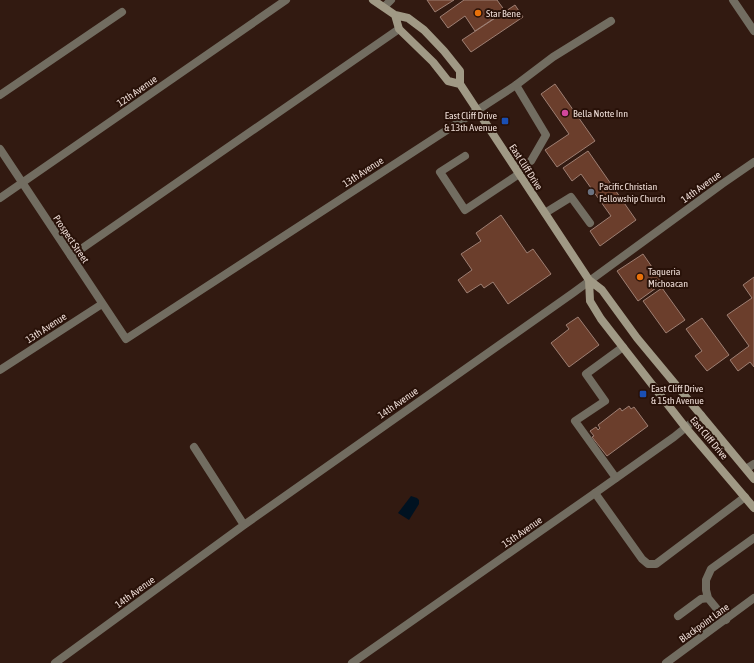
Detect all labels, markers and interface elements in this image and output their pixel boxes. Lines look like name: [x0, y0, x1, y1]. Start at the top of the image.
marker: Star Bene: [473, 8, 483, 18]
place label: Star Bene: [486, 8, 521, 19]
street label: 12th Avenue: [115, 73, 159, 109]
marker: Bella Notte Inn: [560, 108, 570, 118]
place label: Bella Notte Inn: [573, 108, 628, 119]
place label: East Cliff Drive & 13th Avenue: [444, 110, 497, 133]
marker: East Cliff Drive & 13th Avenue: [500, 116, 510, 126]
street label: East Cliff Drive: [507, 142, 545, 192]
street label: 13th Avenue: [341, 155, 386, 189]
street label: 14th Avenue: [679, 169, 723, 205]
place label: Pacific Christian Fellowship Church: [599, 181, 666, 204]
marker: Pacific Christian Fellowship Church: [586, 187, 596, 197]
street label: Prospect Street: [51, 213, 91, 265]
place label: Taqueria Michoacan: [648, 266, 688, 289]
marker: Taqueria Michoacan: [635, 272, 645, 282]
street label: 13th Avenue: [24, 311, 69, 345]
place label: East Cliff Drive & 15th Avenue: [651, 383, 704, 406]
street label: 14th Avenue: [376, 385, 420, 421]
marker: East Cliff Drive & 15th Avenue: [638, 389, 648, 399]
street label: East Cliff Drive: [688, 414, 730, 462]
street label: 15th Avenue: [500, 514, 544, 550]
street label: 14th Avenue: [113, 574, 157, 610]
street label: Blackpoint Lane: [677, 601, 731, 645]

